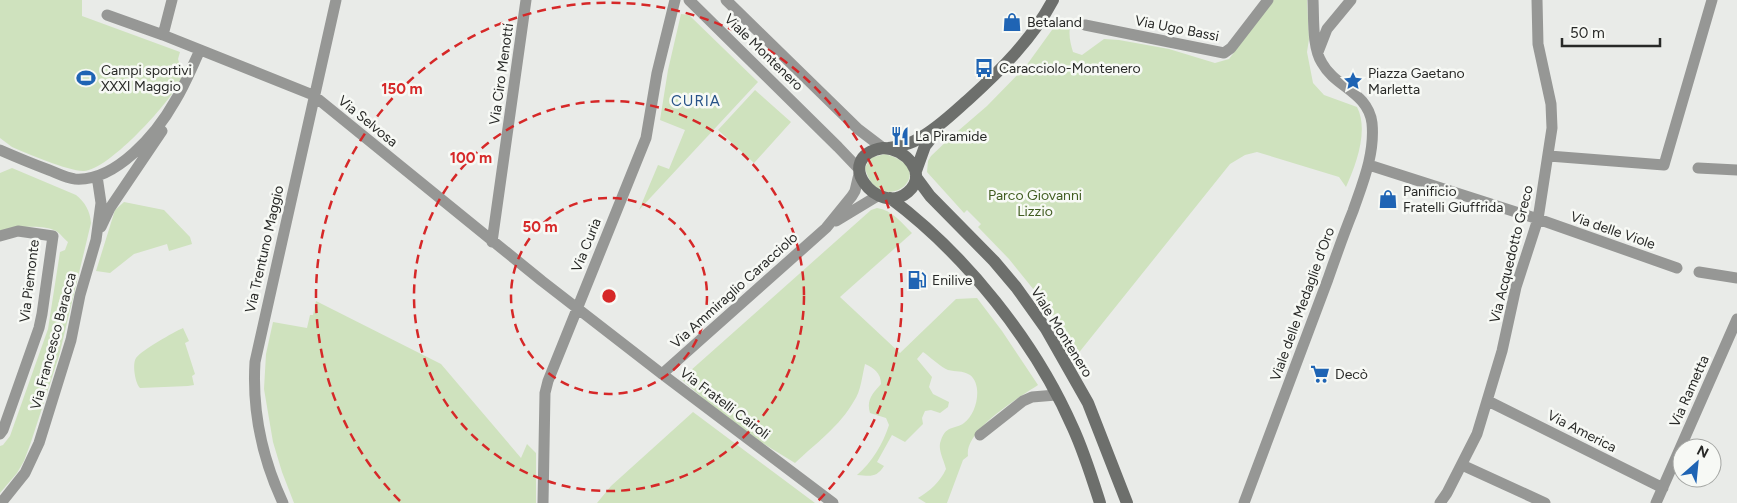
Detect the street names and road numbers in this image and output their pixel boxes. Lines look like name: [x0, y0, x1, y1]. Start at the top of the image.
street label: Viale Montenero: [721, 10, 807, 94]
street label: Via Ugo Bassi: [1133, 12, 1220, 45]
street label: Via Ciro Menotti: [486, 22, 517, 126]
street label: Via Selvosa: [334, 92, 401, 151]
street label: Via Trentuno Maggio: [242, 184, 287, 314]
street label: Via Acquedotto Greco: [1486, 184, 1537, 325]
street label: Via delle Viole: [1568, 208, 1658, 253]
street label: Via Curia: [568, 216, 605, 275]
street label: Viale delle Medaglie d'Oro: [1267, 225, 1338, 383]
street label: Via Ammiraglio Caracciolo: [667, 229, 801, 352]
street label: Via Piemonte: [16, 238, 43, 323]
street label: Via Francesco Baracca: [27, 271, 80, 412]
street label: Viale Montenero: [1027, 284, 1096, 381]
street label: Via Rametta: [1666, 353, 1713, 430]
street label: Via Fratelli Cairoli: [676, 364, 773, 443]
street label: Via America: [1544, 407, 1619, 456]

